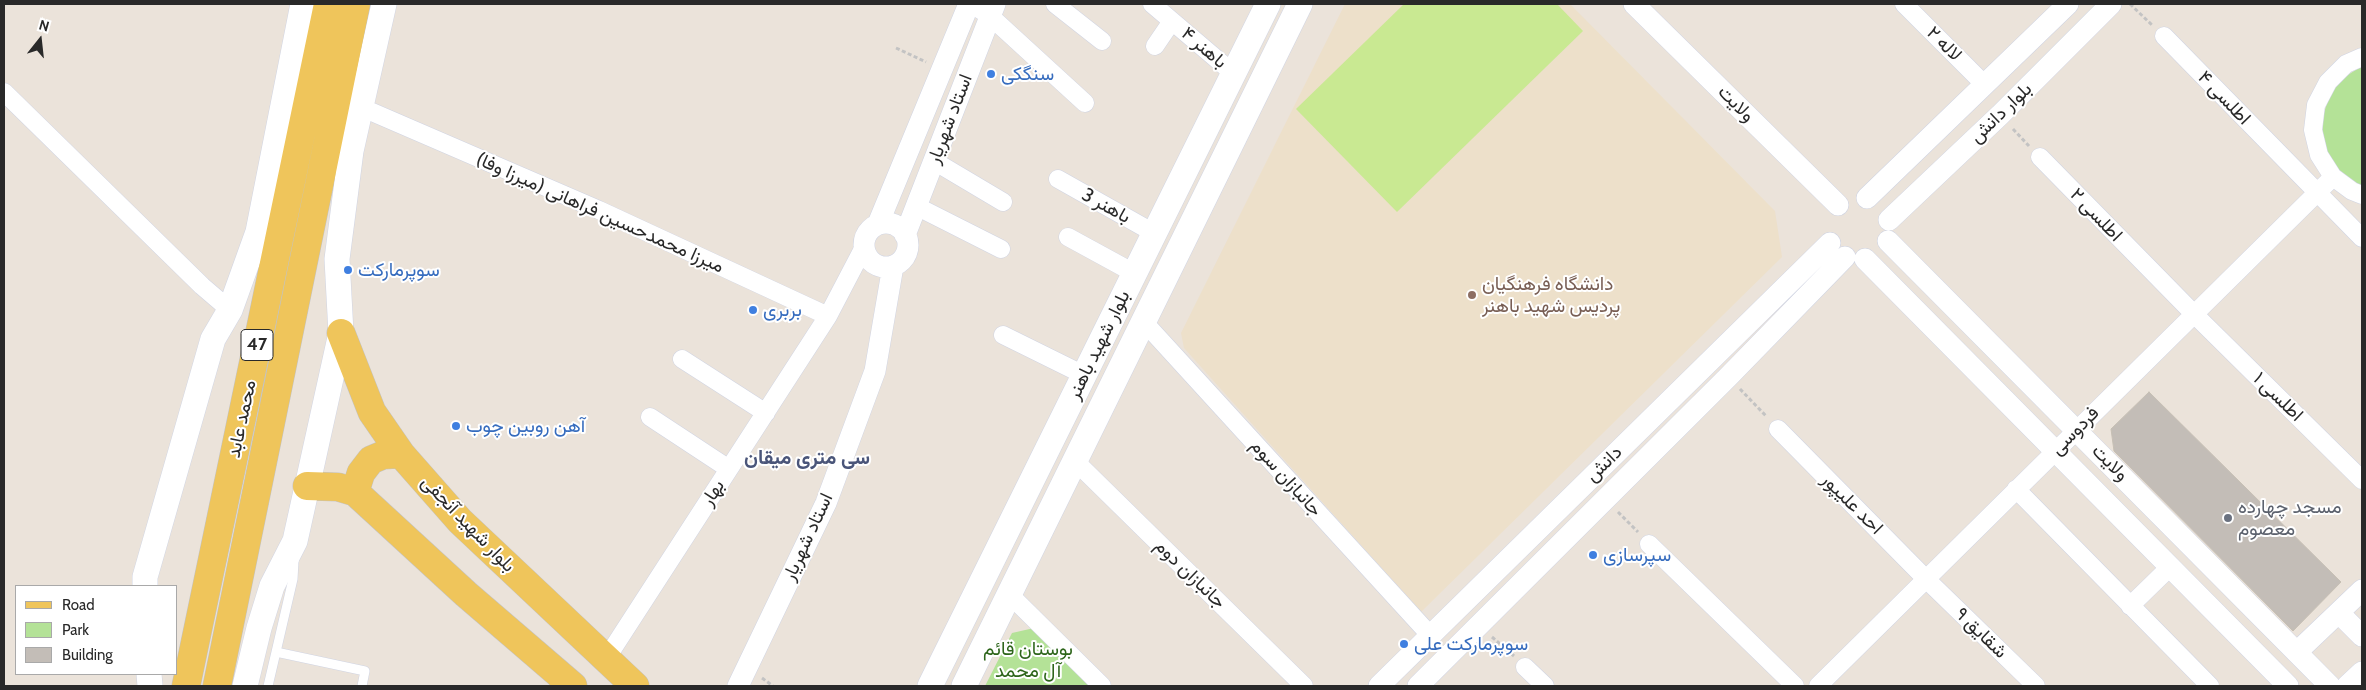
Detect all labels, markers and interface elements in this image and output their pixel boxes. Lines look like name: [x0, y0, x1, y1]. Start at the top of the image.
north arrow: [15, 15, 65, 65]
text: N: [37, 16, 51, 36]
street label: باهنر ۴: [1177, 22, 1231, 74]
street label: لاله ۲: [1922, 22, 1966, 66]
place label: سنگکی: [1001, 63, 1054, 85]
street label: اطلسی ۴: [2193, 66, 2255, 130]
marker: سنگکی: [985, 68, 997, 80]
street label: استاد شهریار: [922, 71, 978, 167]
street label: بلوار دانش: [1965, 78, 2037, 148]
street label: ولایت: [1713, 81, 1759, 127]
street label: میرزا محمدحسین فراهانی (میرزا وفا): [473, 148, 727, 278]
street label: باهنر 3: [1078, 183, 1134, 229]
street label: اطلسی ۲: [2065, 184, 2127, 246]
place label: سوپرمارکت: [358, 259, 440, 281]
marker: سوپرمارکت: [342, 264, 354, 276]
place label: دانشگاه فرهنگیان پردیس شهید باهنر: [1482, 273, 1620, 317]
street label: بلوار شهید باهنر: [1063, 287, 1135, 403]
marker: دانشگاه فرهنگیان پردیس شهید باهنر: [1466, 289, 1478, 301]
place label: بربری: [763, 299, 802, 321]
marker: بربری: [747, 304, 759, 316]
road number: 47: [241, 330, 273, 360]
street label: اطلسی ۱: [2248, 368, 2308, 426]
street label: محمد عابد: [223, 378, 261, 460]
street label: فردوسی: [2046, 402, 2104, 460]
place label: آهن روبین چوب: [466, 415, 585, 437]
marker: آهن روبین چوب: [450, 420, 462, 432]
street label: جانبازان سوم: [1245, 435, 1327, 521]
street label: ولایت: [2087, 440, 2133, 486]
street label: دانش: [1581, 441, 1627, 487]
district label: سی متری میقان: [744, 446, 870, 470]
street label: احد علیپور: [1816, 468, 1888, 540]
street label: بلوار شهید آنجفی: [416, 471, 520, 577]
street label: بهار: [696, 476, 730, 510]
street label: استاد شهریار: [778, 490, 838, 584]
place label: مسجد چهارده معصوم: [2238, 496, 2342, 540]
marker: مسجد چهارده معصوم: [2222, 512, 2234, 524]
street label: جانبازان دوم: [1150, 534, 1230, 614]
place label: سپرسازی: [1603, 544, 1671, 566]
marker: سپرسازی: [1587, 549, 1599, 561]
legend: [15, 585, 178, 675]
text: Road: [62, 596, 95, 614]
street label: شقایق ۹: [1950, 603, 2012, 663]
text: Park: [62, 621, 89, 639]
place label: سوپرمارکت علی: [1414, 633, 1528, 655]
park label: بوستان قائم آل محمد: [983, 638, 1073, 682]
marker: سوپرمارکت علی: [1398, 638, 1410, 650]
text: Building: [62, 646, 113, 664]

